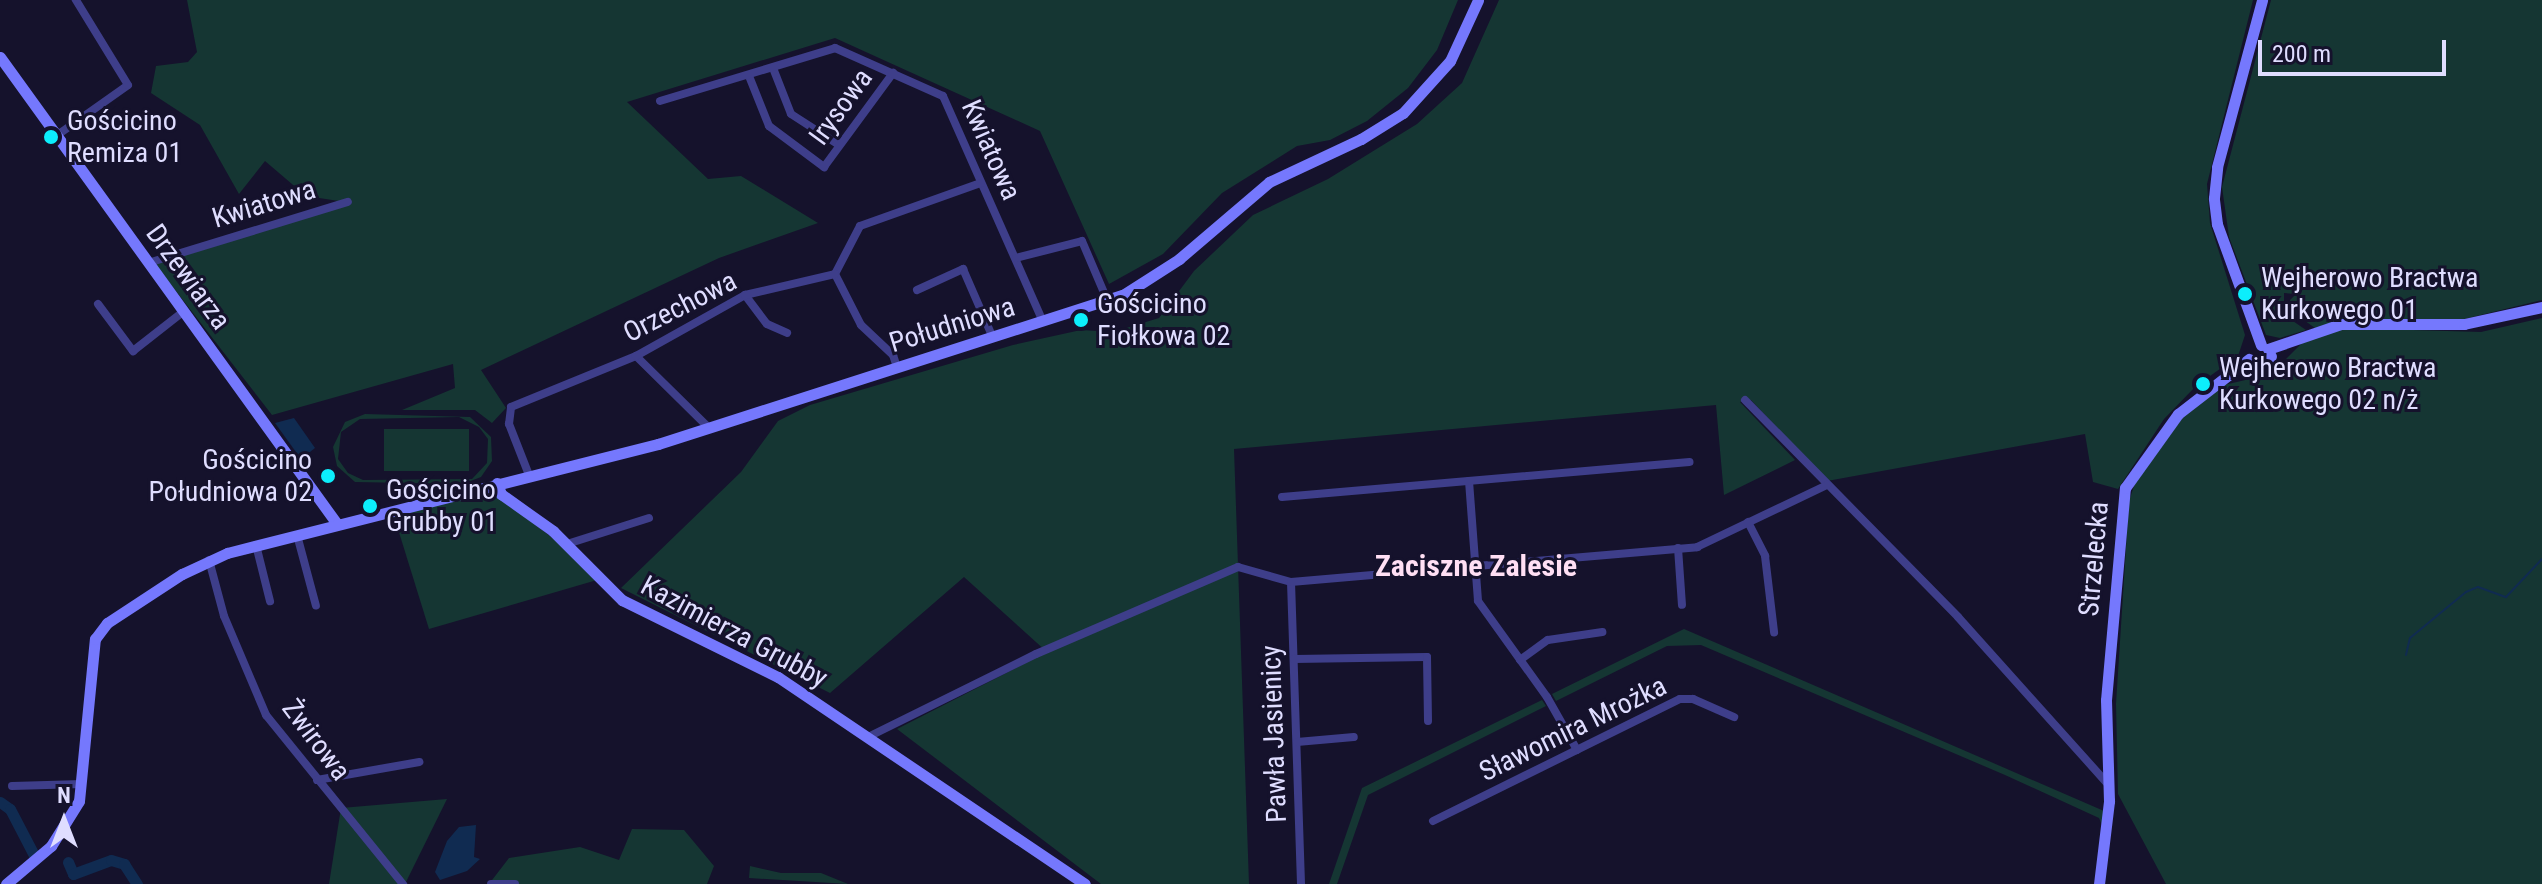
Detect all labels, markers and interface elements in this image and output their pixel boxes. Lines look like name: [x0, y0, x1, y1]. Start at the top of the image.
scale bar: [2262, 24, 2450, 74]
text: 200 m: [2272, 40, 2331, 68]
street label: Irysowa: [802, 62, 880, 152]
street label: Kwiatowa: [954, 95, 1028, 205]
place label: Gościcino Remiza 01: [67, 104, 182, 170]
marker: Gościcino Remiza 01: [42, 128, 60, 146]
street label: Kwiatowa: [208, 172, 320, 236]
street label: Drzewiarza: [139, 218, 237, 336]
place label: Wejherowo Bractwa Kurkowego 01: [2261, 261, 2478, 327]
street label: Orzechowa: [618, 264, 742, 350]
marker: Wejherowo Bractwa Kurkowego 01: [2236, 285, 2254, 303]
place label: Gościcino Fiołkowa 02: [1097, 287, 1230, 353]
street label: Południowa: [885, 290, 1019, 360]
marker: Gościcino Fiołkowa 02: [1072, 311, 1090, 329]
place label: Wejherowo Bractwa Kurkowego 02 n/ż: [2219, 351, 2436, 417]
marker: Wejherowo Bractwa Kurkowego 02 n/ż: [2194, 375, 2212, 393]
place label: Gościcino Południowa 02: [148, 443, 312, 509]
marker: Gościcino Południowa 02: [319, 467, 337, 485]
place label: Gościcino Grubby 01: [386, 473, 498, 539]
marker: Gościcino Grubby 01: [361, 497, 379, 515]
street label: Strzelecka: [2072, 500, 2116, 618]
district label: Zaciszne Zalesie: [1375, 548, 1577, 584]
street label: Kazimierza Grubby: [635, 569, 833, 695]
street label: Pawła Jasienicy: [1254, 645, 1294, 823]
street label: Sławomira Mrożka: [1474, 669, 1672, 789]
street label: Żwirowa: [275, 693, 357, 787]
north arrow: [24, 780, 104, 860]
text: N: [57, 783, 71, 808]

